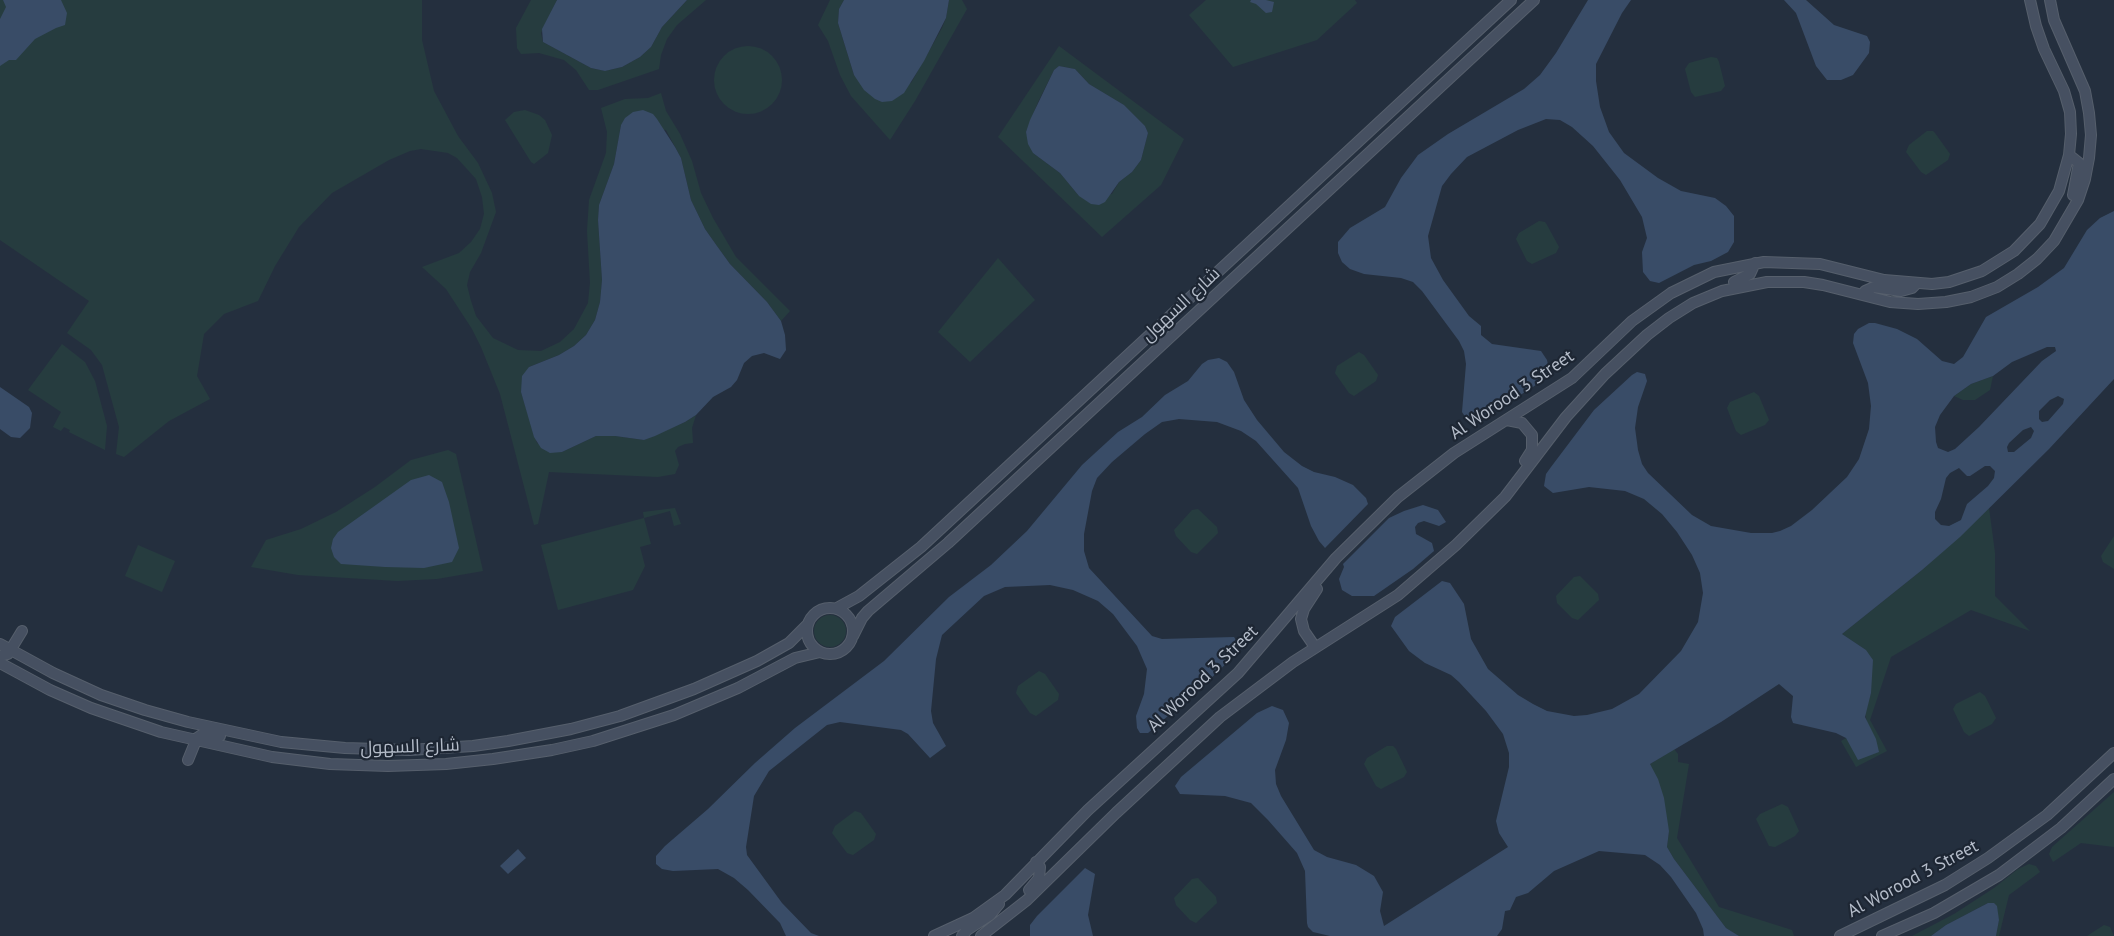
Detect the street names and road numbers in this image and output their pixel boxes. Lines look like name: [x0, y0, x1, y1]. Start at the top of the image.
street label: شارع السهول: [1137, 263, 1225, 347]
street label: Al Worood 3 Street: [1446, 346, 1578, 444]
street label: Al Worood 3 Street: [1143, 621, 1263, 737]
street label: شارع السهول: [360, 734, 460, 760]
street label: Al Worood 3 Street: [1844, 835, 1982, 923]

